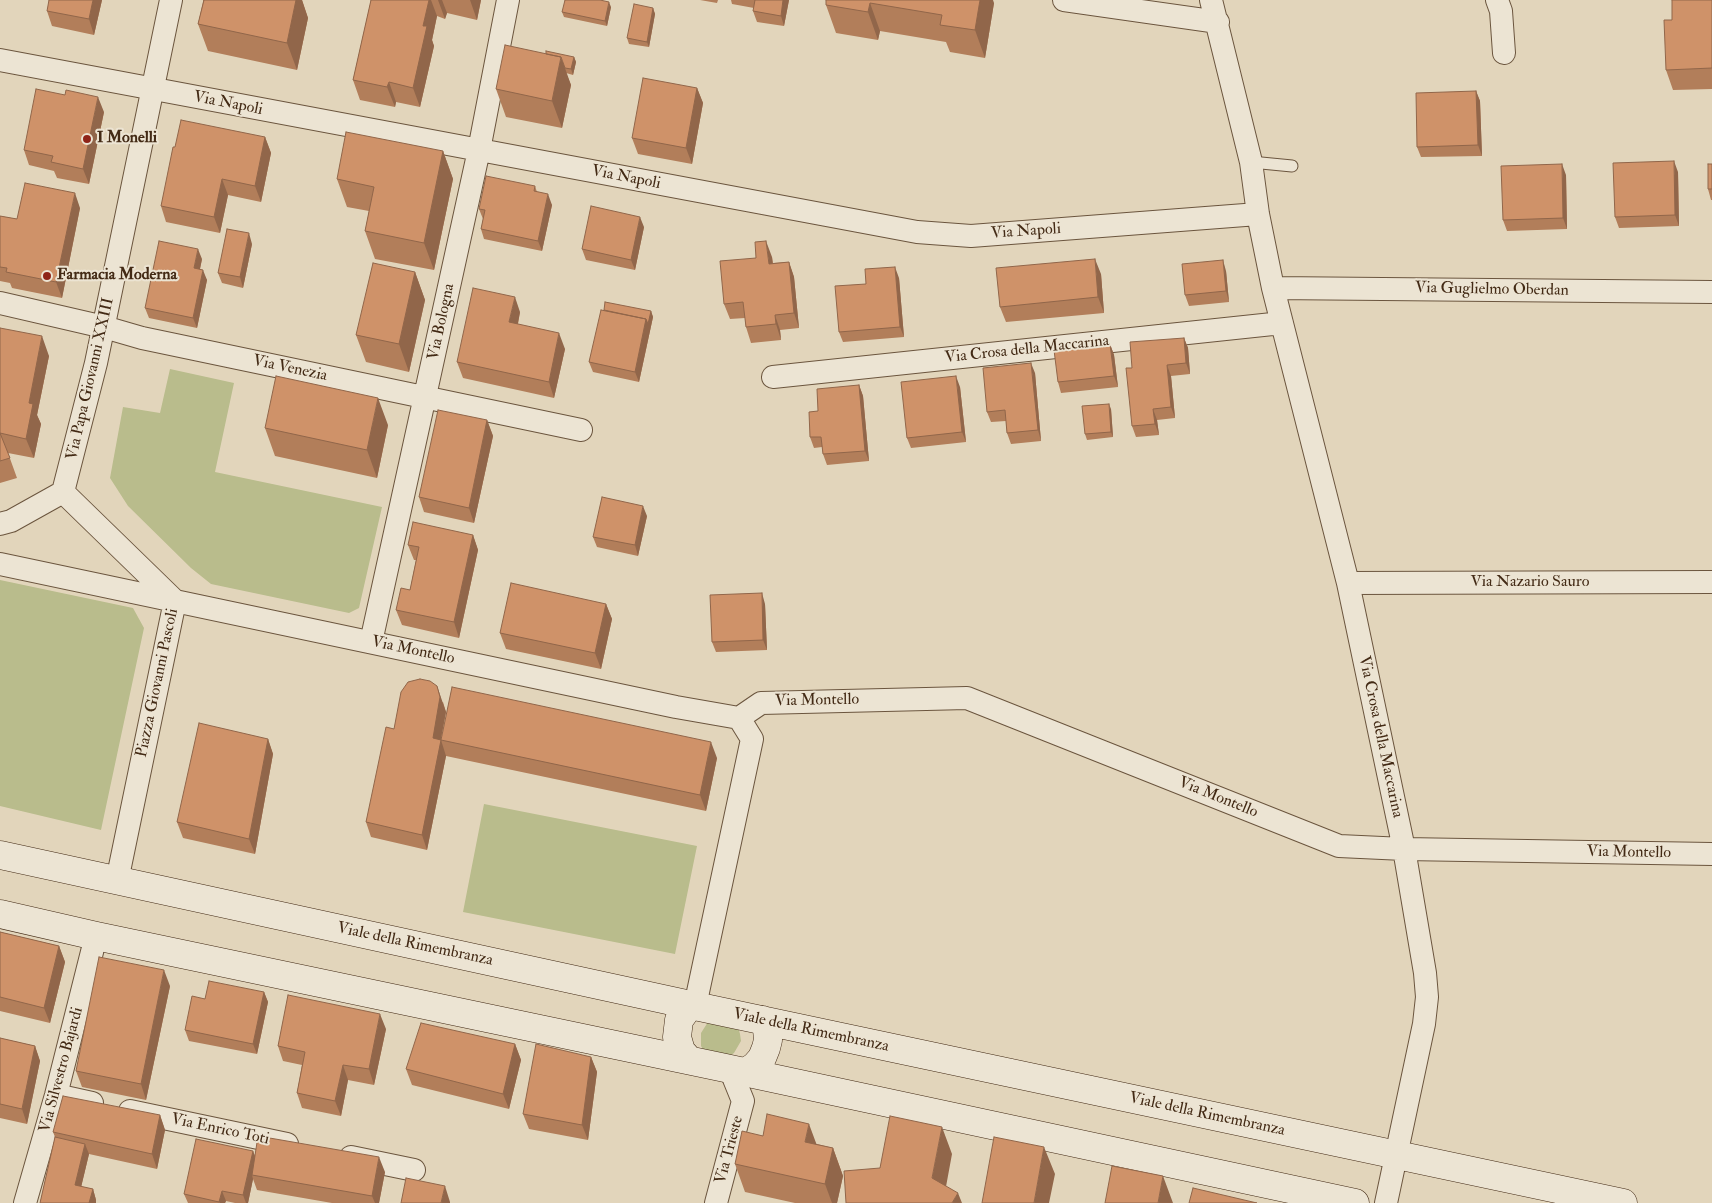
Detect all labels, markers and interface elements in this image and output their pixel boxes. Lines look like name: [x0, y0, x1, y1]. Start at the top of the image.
street label: Via Napoli: [192, 88, 264, 120]
place label: I Monelli: [97, 129, 157, 149]
marker: I Monelli: [81, 133, 93, 145]
street label: Via Napoli: [590, 162, 662, 194]
street label: Via Napoli: [990, 220, 1062, 244]
place label: Farmacia Moderna: [57, 266, 177, 286]
marker: Farmacia Moderna: [41, 270, 53, 282]
street label: Via Guglielmo Oberdan: [1415, 279, 1569, 301]
street label: Via Bologna: [425, 282, 459, 362]
street label: Via Papa Giovanni XXIII: [63, 296, 119, 462]
street label: Via Crosa della Maccarina: [944, 332, 1110, 368]
street label: Via Venezia: [251, 352, 329, 386]
street label: Via Nazario Sauro: [1471, 573, 1589, 593]
street label: Piazza Giovanni Pascoli: [133, 607, 183, 759]
street label: Via Montello: [370, 633, 456, 669]
street label: Via Crosa della Maccarina: [1353, 654, 1407, 820]
street label: Via Montello: [775, 691, 859, 711]
street label: Via Montello: [1175, 773, 1261, 823]
street label: Via Montello: [1587, 843, 1671, 863]
street label: Viale della Rimembranza: [335, 919, 495, 971]
street label: Via Silvestro Bajardi: [36, 1005, 88, 1135]
street label: Viale della Rimembranza: [731, 1005, 891, 1057]
street label: Viale della Rimembranza: [1127, 1089, 1287, 1141]
street label: Via Enrico Toti: [169, 1110, 271, 1150]
street label: Via Trieste: [712, 1114, 748, 1186]

